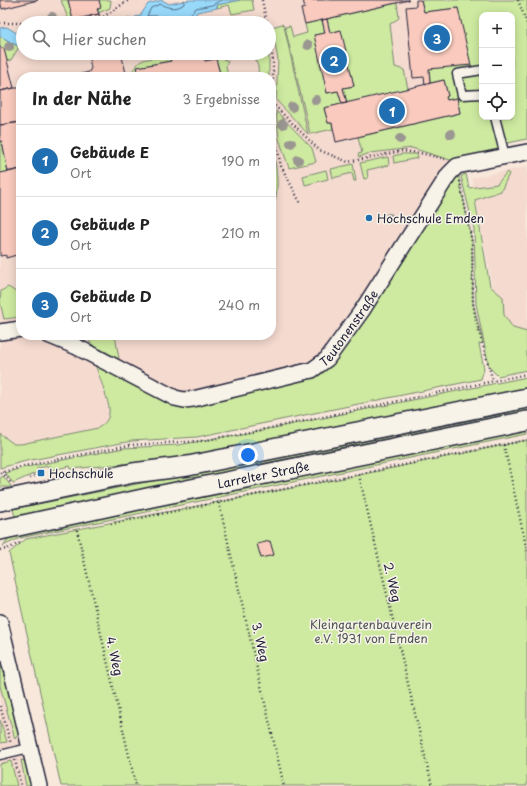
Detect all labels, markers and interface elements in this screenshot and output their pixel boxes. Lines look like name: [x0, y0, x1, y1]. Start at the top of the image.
map controls: [479, 12, 515, 120]
button: +: [479, 12, 515, 48]
search box: [16, 16, 276, 60]
pin: 3: [424, 23, 450, 53]
icon: search: [30, 27, 52, 49]
text: Hier suchen: [62, 27, 147, 50]
pin: 2: [321, 45, 347, 75]
button: −: [479, 48, 515, 84]
button: locate: [479, 84, 515, 120]
text: In der Nähe: [32, 85, 131, 111]
text: 3 Ergebnisse: [183, 89, 260, 108]
pin: 1: [379, 96, 405, 126]
text: Gebäude E: [70, 140, 149, 163]
text: 1: [42, 151, 48, 170]
text: 190 m: [221, 151, 260, 170]
text: Ort: [70, 163, 92, 182]
place label: Hochschule Emden: [377, 209, 484, 227]
text: Gebäude P: [70, 212, 150, 235]
marker: Hochschule Emden: [364, 213, 374, 223]
text: 2: [40, 223, 50, 242]
text: 210 m: [221, 223, 260, 242]
text: Ort: [70, 235, 92, 254]
text: Gebäude D: [70, 284, 152, 307]
street label: Teutonenstraße: [316, 286, 382, 371]
text: 3: [41, 295, 49, 314]
text: 240 m: [218, 295, 260, 314]
text: Ort: [70, 307, 92, 326]
your location: [238, 445, 258, 465]
street label: Larrelter Straße: [216, 456, 311, 493]
place label: Hochschule: [49, 464, 114, 482]
marker: Hochschule: [36, 468, 46, 478]
street label: 2. Weg: [380, 560, 406, 604]
park label: Kleingartenbauverein e.V. 1931 von Emden: [310, 615, 432, 647]
street label: 3. Weg: [248, 621, 274, 663]
street label: 4. Weg: [102, 635, 128, 677]

